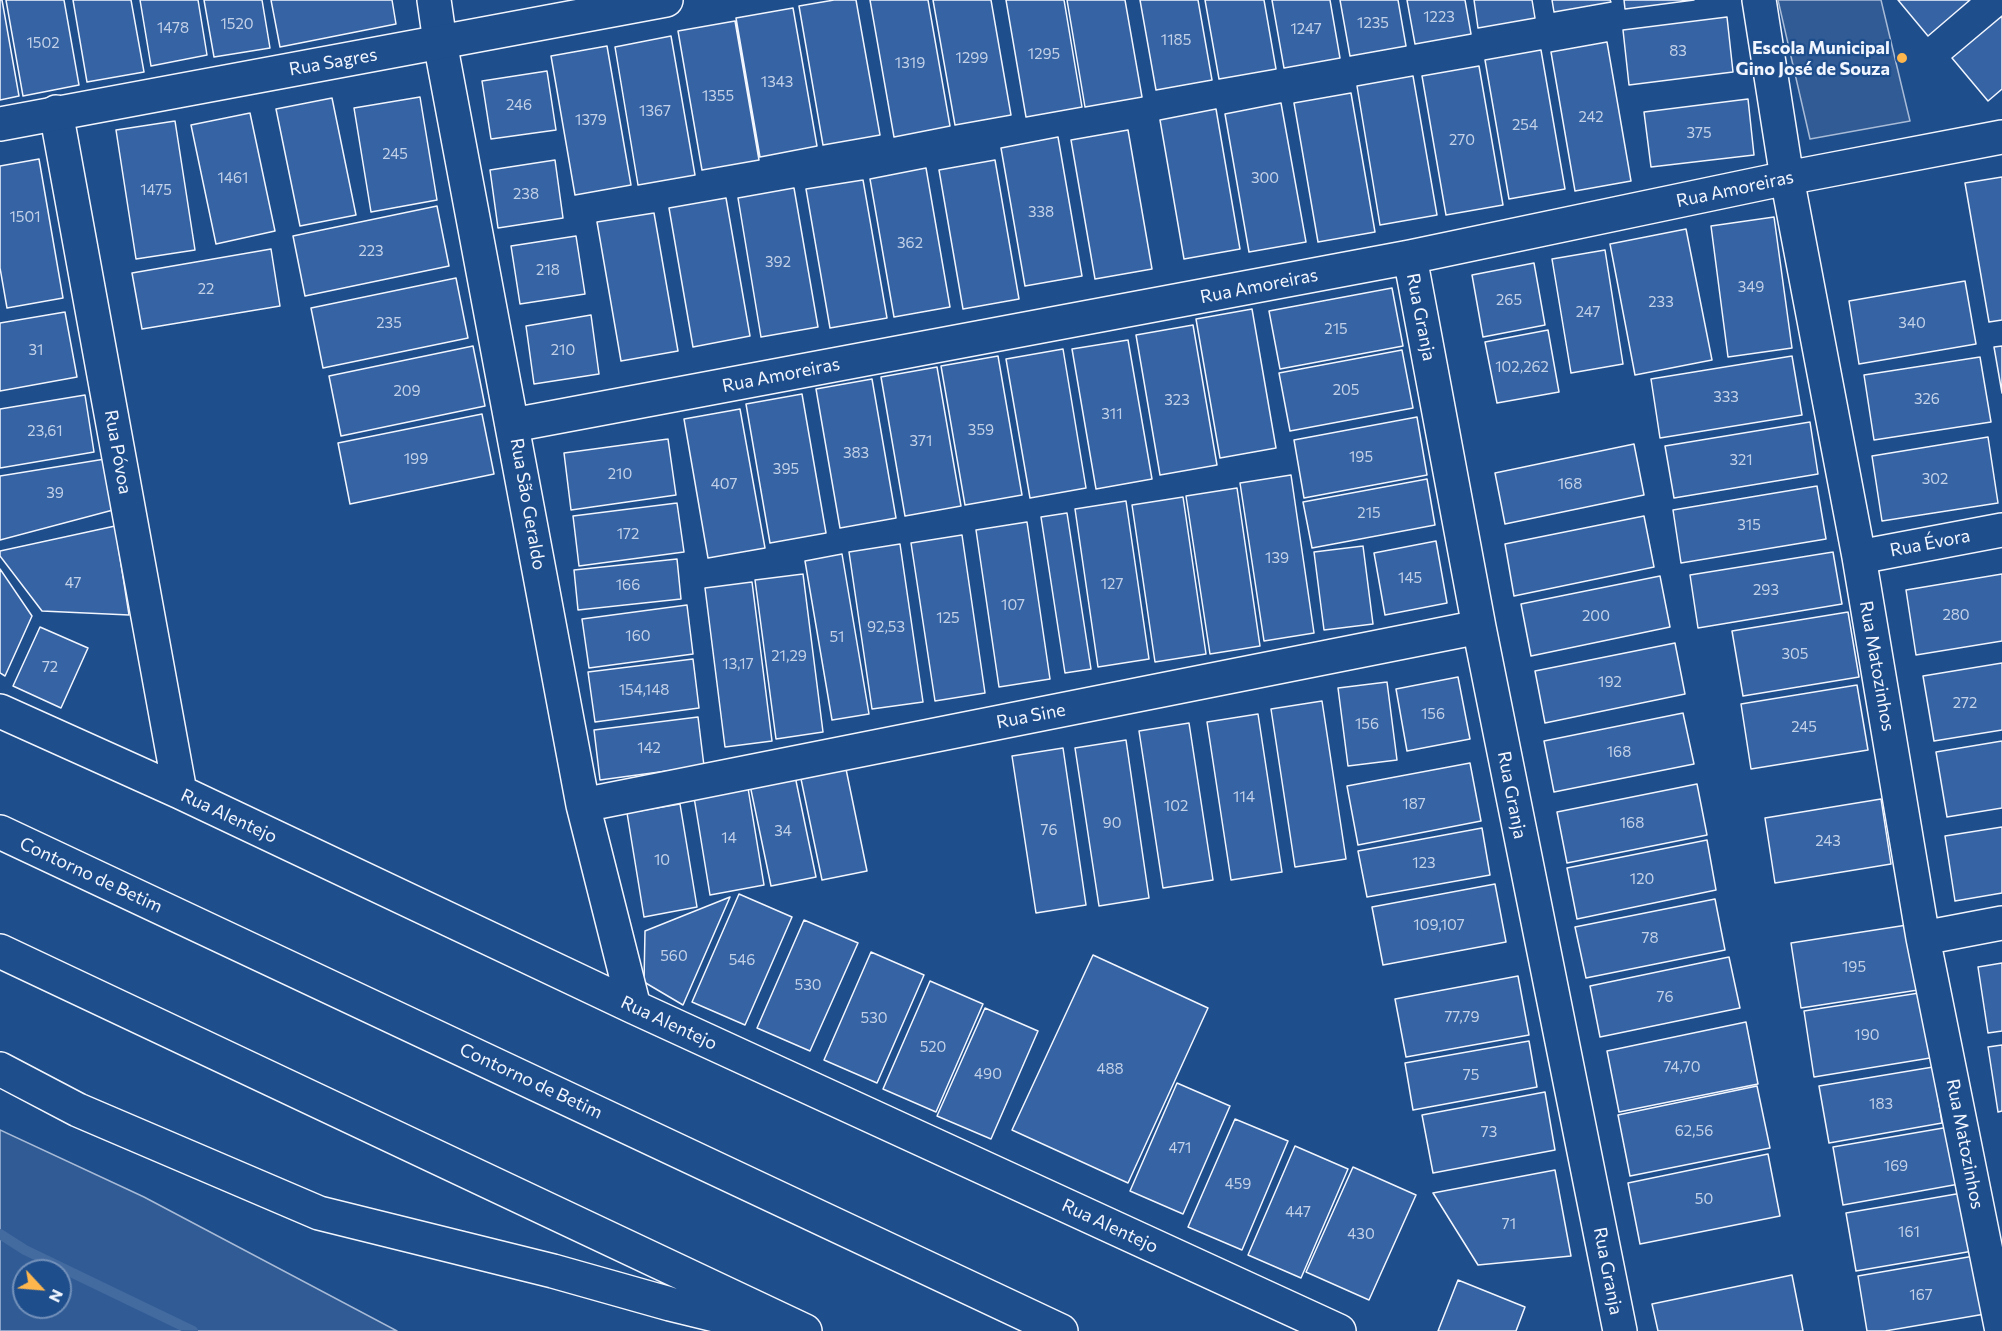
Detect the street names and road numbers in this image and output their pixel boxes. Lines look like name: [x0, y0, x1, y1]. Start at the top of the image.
street label: Rua Sagres: [287, 44, 379, 80]
street label: Rua Amoreiras: [1674, 166, 1796, 212]
street label: Rua Amoreiras: [1198, 264, 1320, 308]
street label: Rua Granja: [1402, 271, 1440, 363]
street label: Rua Amoreiras: [720, 353, 842, 397]
street label: Rua Póvoa: [100, 408, 136, 496]
street label: Rua São Geraldo: [506, 436, 550, 572]
street label: Rua Évora: [1888, 525, 1972, 561]
street label: Rua Matozinhos: [1855, 599, 1899, 733]
street label: Rua Sine: [995, 699, 1067, 733]
street label: Rua Granja: [1493, 749, 1531, 841]
street label: Rua Alentejo: [177, 784, 281, 848]
street label: Contorno de Betim: [16, 832, 166, 918]
street label: Rua Alentejo: [617, 991, 721, 1055]
street label: Contorno de Betim: [456, 1038, 606, 1124]
street label: Rua Matozinhos: [1942, 1077, 1988, 1211]
street label: Rua Alentejo: [1058, 1194, 1162, 1258]
street label: Rua Granja: [1589, 1225, 1627, 1317]

